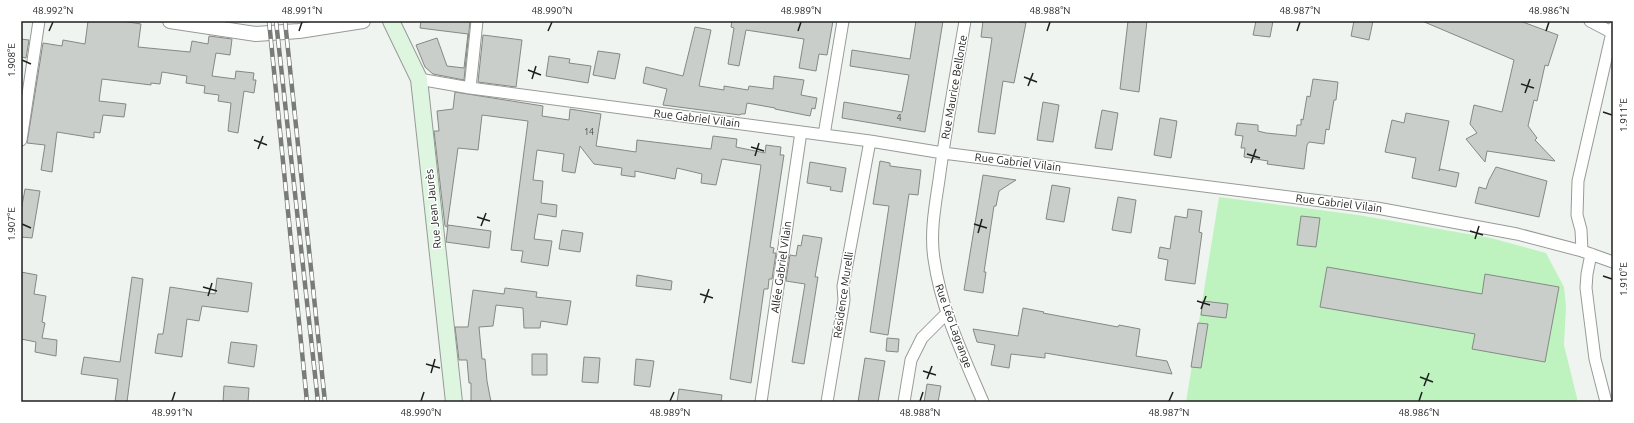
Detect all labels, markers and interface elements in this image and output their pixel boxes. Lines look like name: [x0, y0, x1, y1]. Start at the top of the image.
text: 48.992°N: [32, 5, 74, 16]
text: 48.991°N: [281, 5, 323, 16]
text: 48.990°N: [531, 5, 573, 16]
text: 48.989°N: [780, 5, 822, 16]
text: 48.988°N: [1029, 5, 1071, 16]
text: 48.987°N: [1279, 5, 1321, 16]
text: 48.986°N: [1528, 5, 1570, 16]
street label: Rue Maurice Bellonte: [939, 34, 969, 140]
text: 1.908°E: [6, 43, 17, 77]
text: 1.911°E: [1618, 98, 1629, 132]
street label: Rue Gabriel Vilain: [653, 107, 741, 129]
house number: 4: [896, 113, 902, 123]
house number: 14: [584, 127, 594, 137]
street label: Rue Gabriel Vilain: [974, 151, 1062, 173]
street label: Rue Jean Jaurès: [423, 168, 443, 249]
street label: Rue Gabriel Vilain: [1295, 192, 1383, 214]
text: 1.907°E: [6, 207, 17, 241]
street label: Allée Gabriel Vilain: [769, 220, 793, 314]
street label: Résidence Murelli: [831, 251, 855, 339]
text: 1.910°E: [1618, 262, 1629, 296]
street label: Rue Léo Lagrange: [933, 282, 975, 370]
text: 48.991°N: [151, 407, 193, 418]
text: 48.990°N: [400, 407, 442, 418]
text: 48.989°N: [649, 407, 691, 418]
text: 48.988°N: [899, 407, 941, 418]
text: 48.987°N: [1148, 407, 1190, 418]
text: 48.986°N: [1398, 407, 1440, 418]

